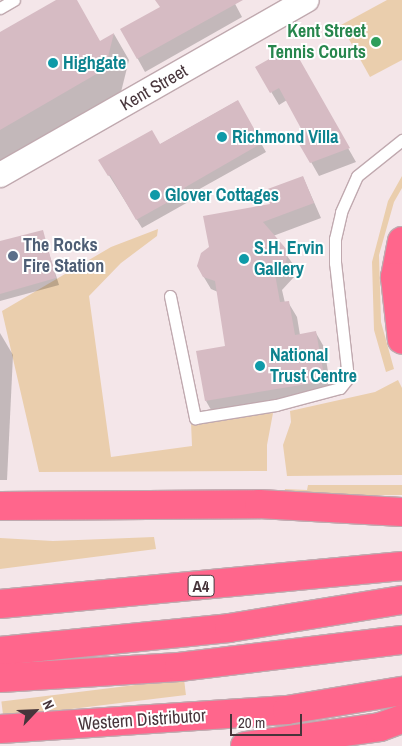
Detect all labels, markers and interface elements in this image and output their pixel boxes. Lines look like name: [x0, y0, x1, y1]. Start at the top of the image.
place label: Kent Street Tennis Courts: [268, 21, 366, 64]
marker: Kent Street Tennis Courts: [370, 36, 382, 48]
place label: Highgate: [63, 52, 126, 74]
marker: Highgate: [47, 57, 59, 69]
street label: Kent Street: [117, 60, 191, 116]
place label: Richmond Villa: [232, 126, 338, 148]
marker: Richmond Villa: [216, 131, 228, 143]
place label: Glover Cottages: [165, 184, 279, 206]
marker: Glover Cottages: [149, 189, 161, 201]
place label: The Rocks Fire Station: [23, 235, 104, 278]
place label: S.H. Ervin Gallery: [254, 238, 324, 280]
marker: The Rocks Fire Station: [7, 250, 19, 262]
marker: S.H. Ervin Gallery: [238, 253, 250, 265]
place label: National Trust Centre: [270, 345, 357, 388]
marker: National Trust Centre: [254, 360, 266, 372]
road number: A4: [187, 572, 215, 600]
north arrow: [10, 686, 60, 736]
text: N: [39, 697, 59, 712]
scale bar: [232, 704, 304, 736]
street label: Western Distributor: [78, 705, 206, 735]
text: 20 m: [238, 712, 265, 733]

